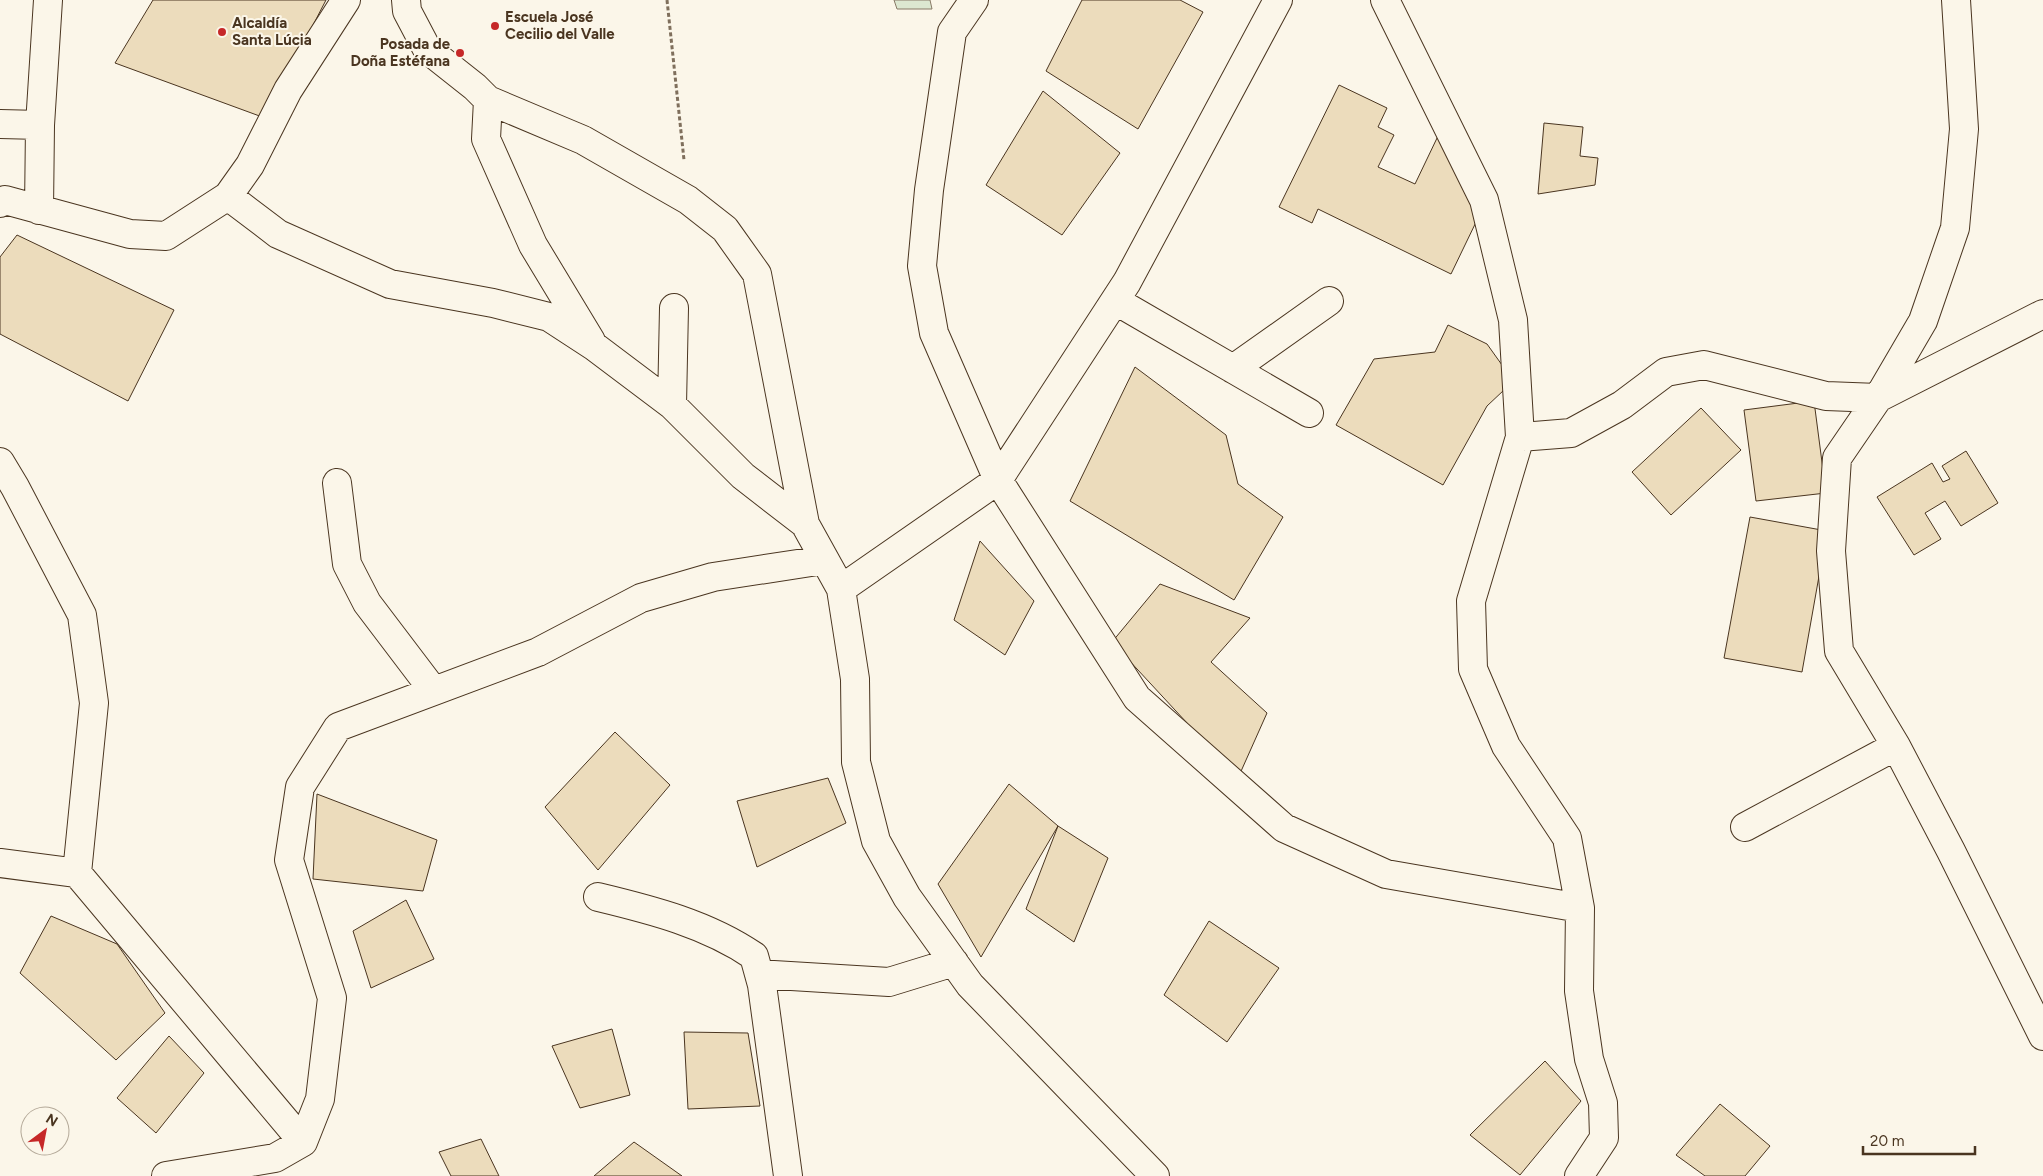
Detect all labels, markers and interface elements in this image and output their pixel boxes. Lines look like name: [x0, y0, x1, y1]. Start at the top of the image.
place label: Escuela José Cecilio del Valle: [505, 8, 615, 43]
place label: Alcaldía Santa Lúcia: [232, 14, 312, 49]
marker: Escuela José Cecilio del Valle: [489, 20, 501, 32]
marker: Alcaldía Santa Lúcia: [216, 26, 228, 38]
place label: Posada de Doña Estéfana: [350, 35, 451, 70]
marker: Posada de Doña Estéfana: [454, 47, 466, 59]
north arrow: [20, 1106, 70, 1156]
text: N: [43, 1110, 61, 1130]
scale bar: [1863, 1124, 1976, 1156]
text: 20 m: [1870, 1132, 1904, 1150]

